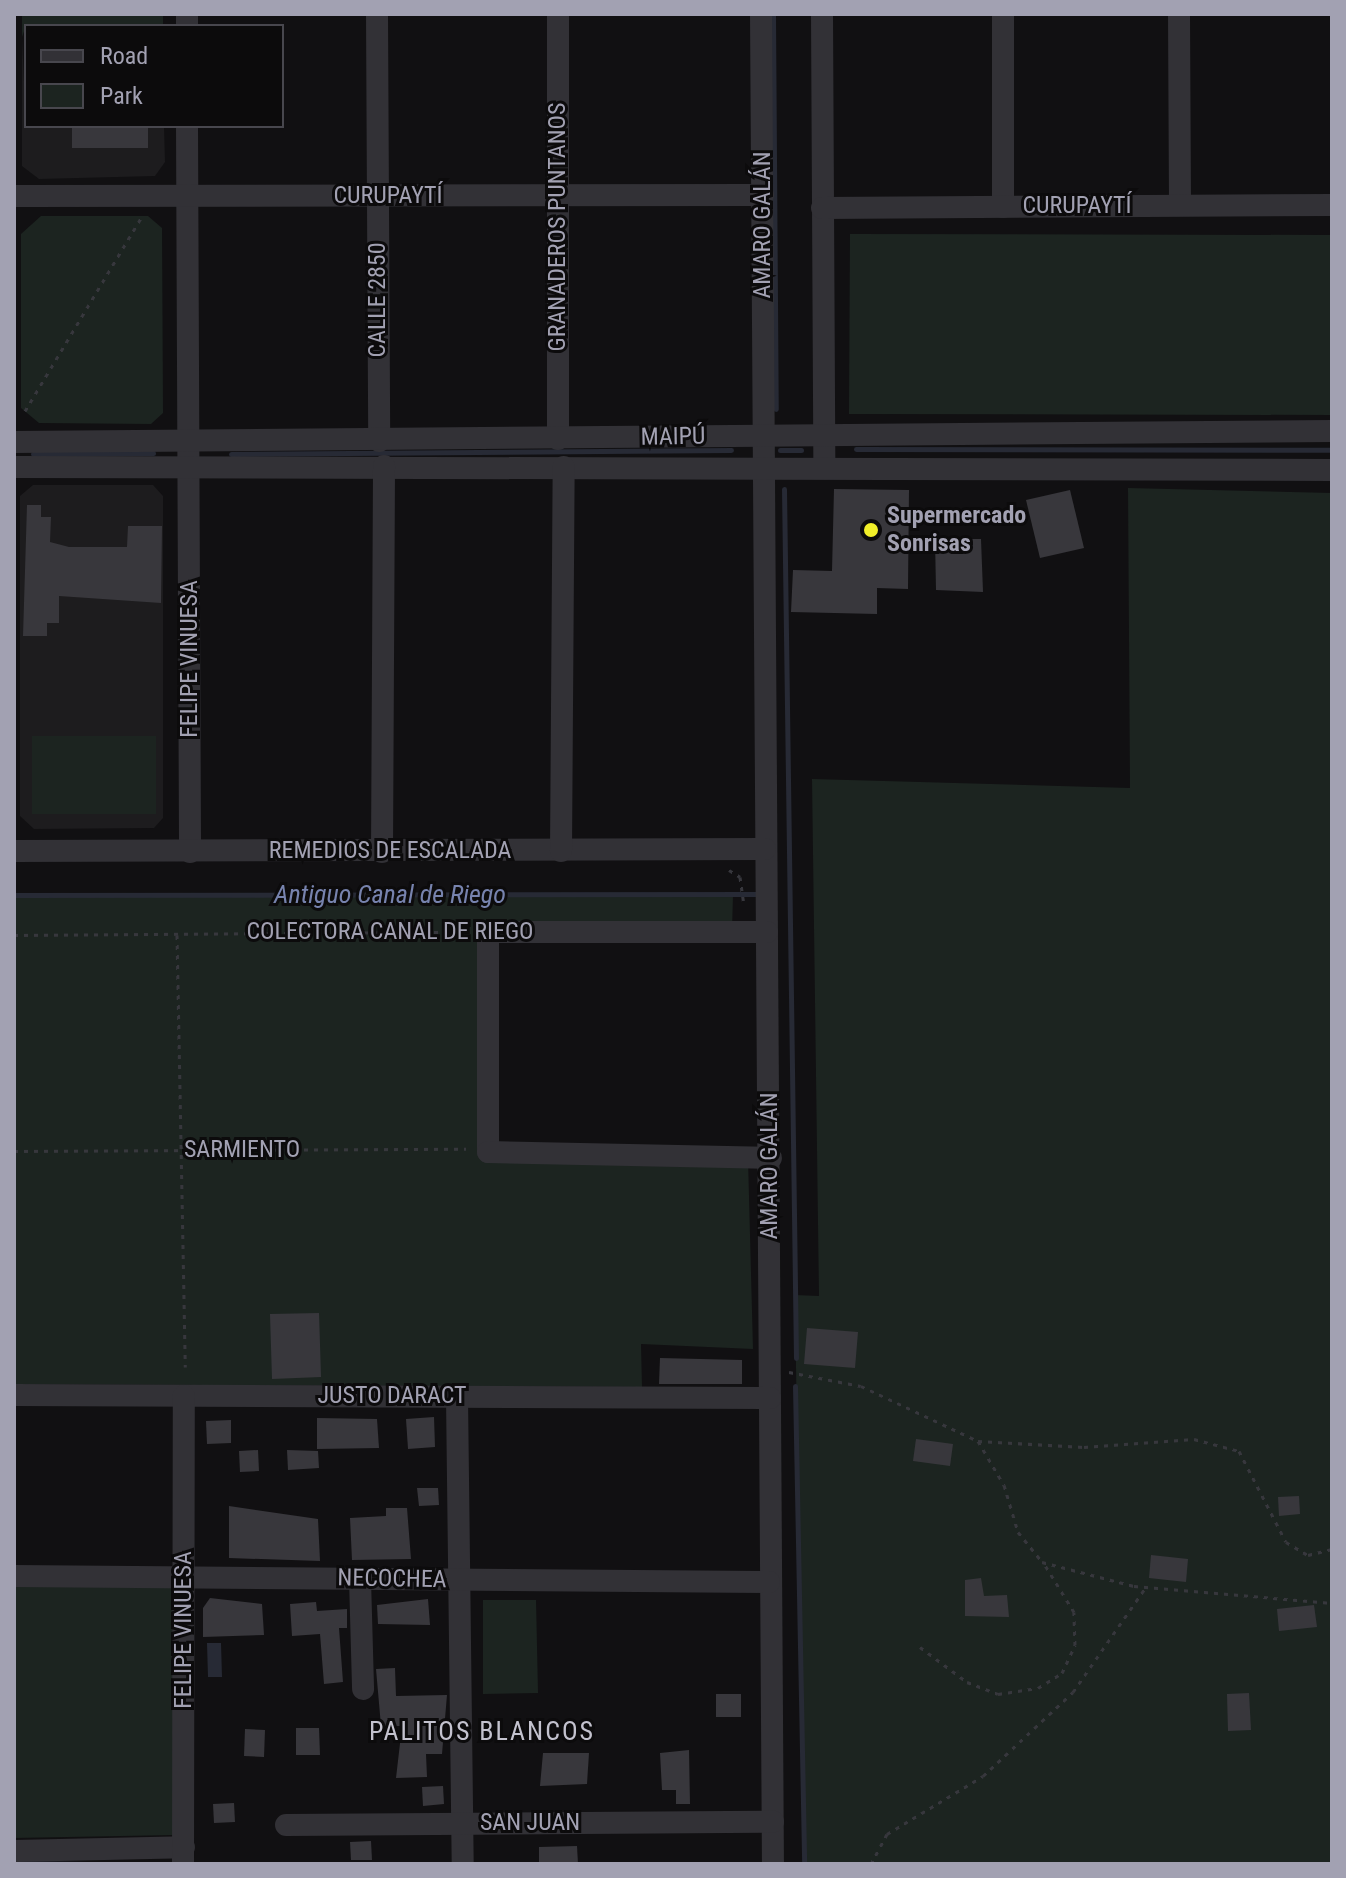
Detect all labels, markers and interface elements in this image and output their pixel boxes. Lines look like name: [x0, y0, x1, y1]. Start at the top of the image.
legend: [24, 24, 284, 128]
text: Road: [100, 42, 148, 70]
text: Park: [100, 82, 143, 110]
street label: GRANADEROS PUNTANOS: [544, 103, 572, 351]
street label: AMARO GALÁN: [749, 151, 777, 299]
street label: CURUPAYTÍ: [333, 182, 443, 210]
street label: CURUPAYTÍ: [1022, 192, 1132, 220]
street label: CALLE 2850: [364, 242, 392, 358]
street label: MAIPÚ: [640, 422, 706, 452]
place label: Supermercado Sonrisas: [887, 502, 1026, 558]
marker: Supermercado Sonrisas: [862, 521, 880, 539]
street label: FELIPE VINUESA: [176, 580, 204, 738]
street label: REMEDIOS DE ESCALADA: [269, 837, 511, 865]
water label: Antiguo Canal de Riego: [274, 879, 506, 911]
street label: COLECTORA CANAL DE RIEGO: [246, 918, 534, 946]
street label: AMARO GALÁN: [756, 1092, 784, 1240]
street label: SARMIENTO: [184, 1136, 300, 1164]
street label: JUSTO DARACT: [317, 1382, 467, 1410]
street label: FELIPE VINUESA: [170, 1551, 198, 1709]
street label: NECOCHEA: [337, 1564, 447, 1594]
district label: PALITOS BLANCOS: [369, 1716, 595, 1748]
street label: SAN JUAN: [480, 1809, 580, 1837]

